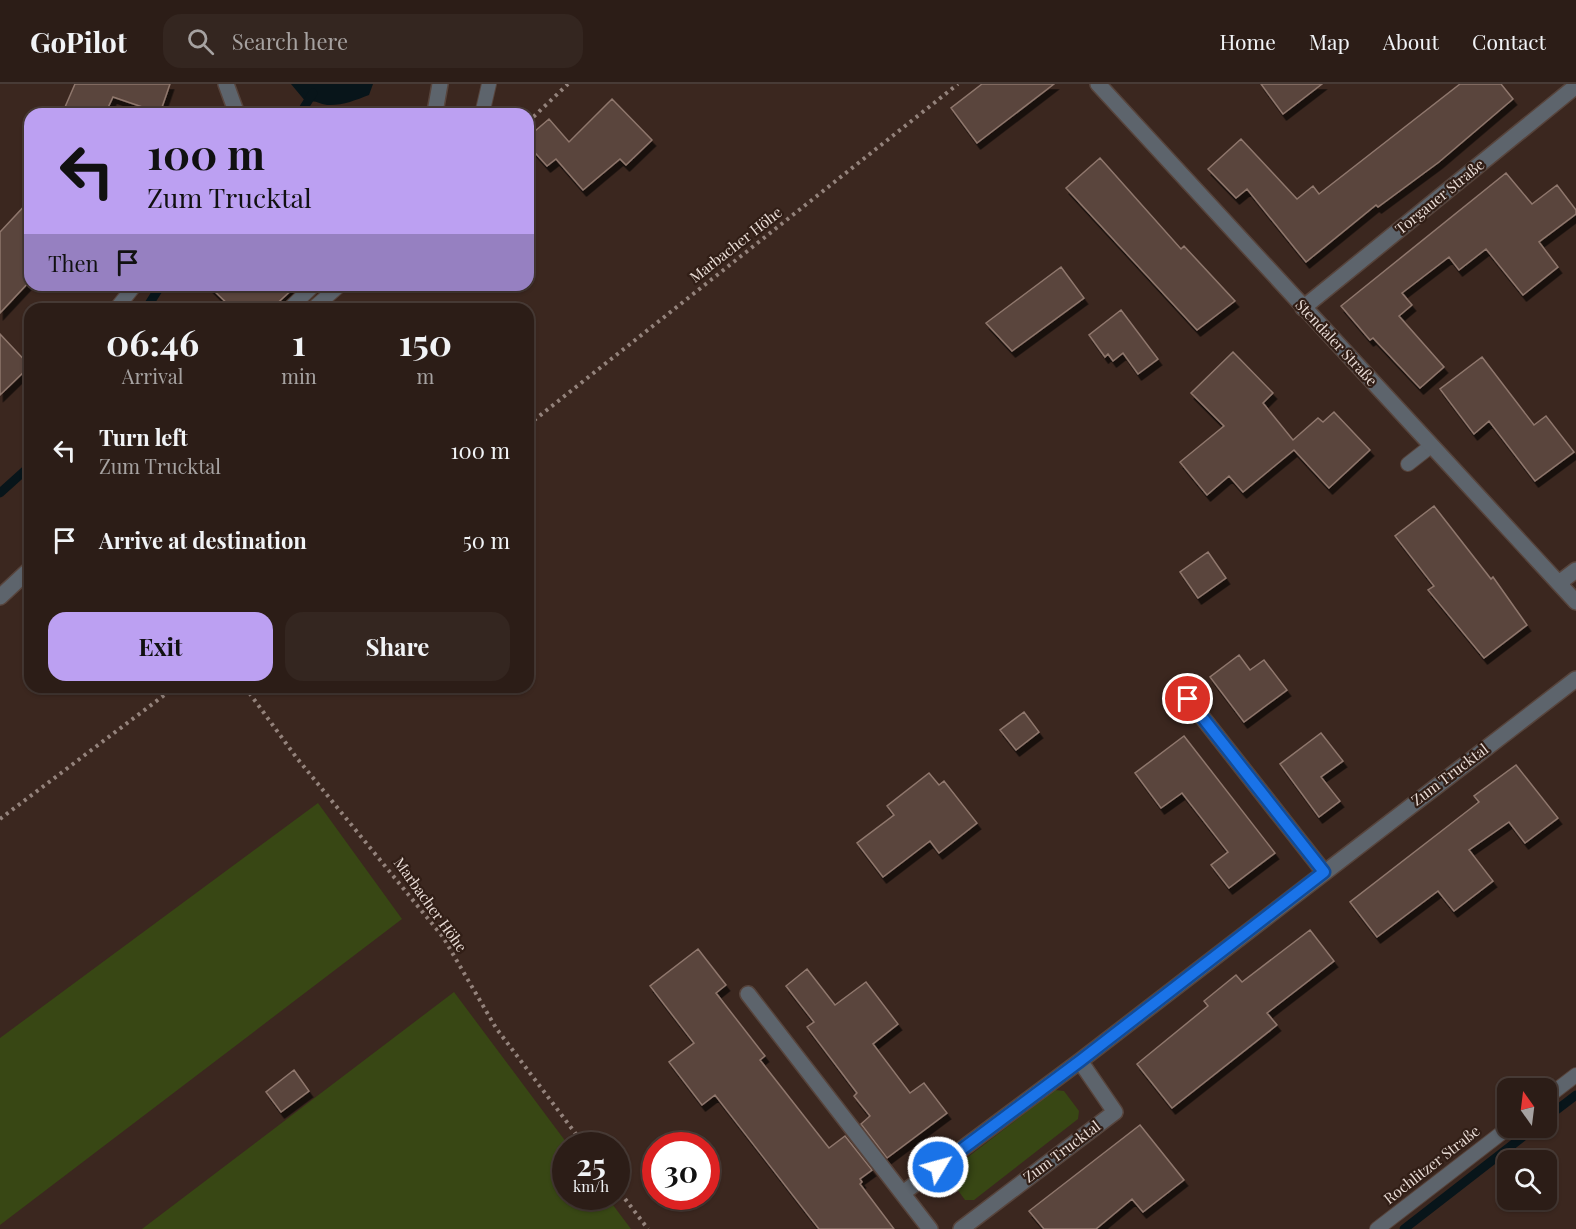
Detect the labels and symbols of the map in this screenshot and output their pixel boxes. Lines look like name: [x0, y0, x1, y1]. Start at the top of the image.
street label: Torgauer Straße: [1391, 154, 1488, 238]
street label: Marbacher Höhe: [685, 202, 786, 287]
street label: Stendaler Straße: [1291, 295, 1382, 390]
pin: [1162, 673, 1213, 724]
street label: Zum Trucktal: [1407, 739, 1492, 810]
street label: Marbacher Höhe: [390, 853, 472, 956]
north arrow: [1497, 1078, 1557, 1138]
street label: Zum Trucktal: [1019, 1116, 1104, 1187]
street label: Rochlitzer Straße: [1379, 1120, 1484, 1208]
speed limit sign: 30: [642, 1132, 720, 1210]
position arrow: [906, 1135, 970, 1199]

